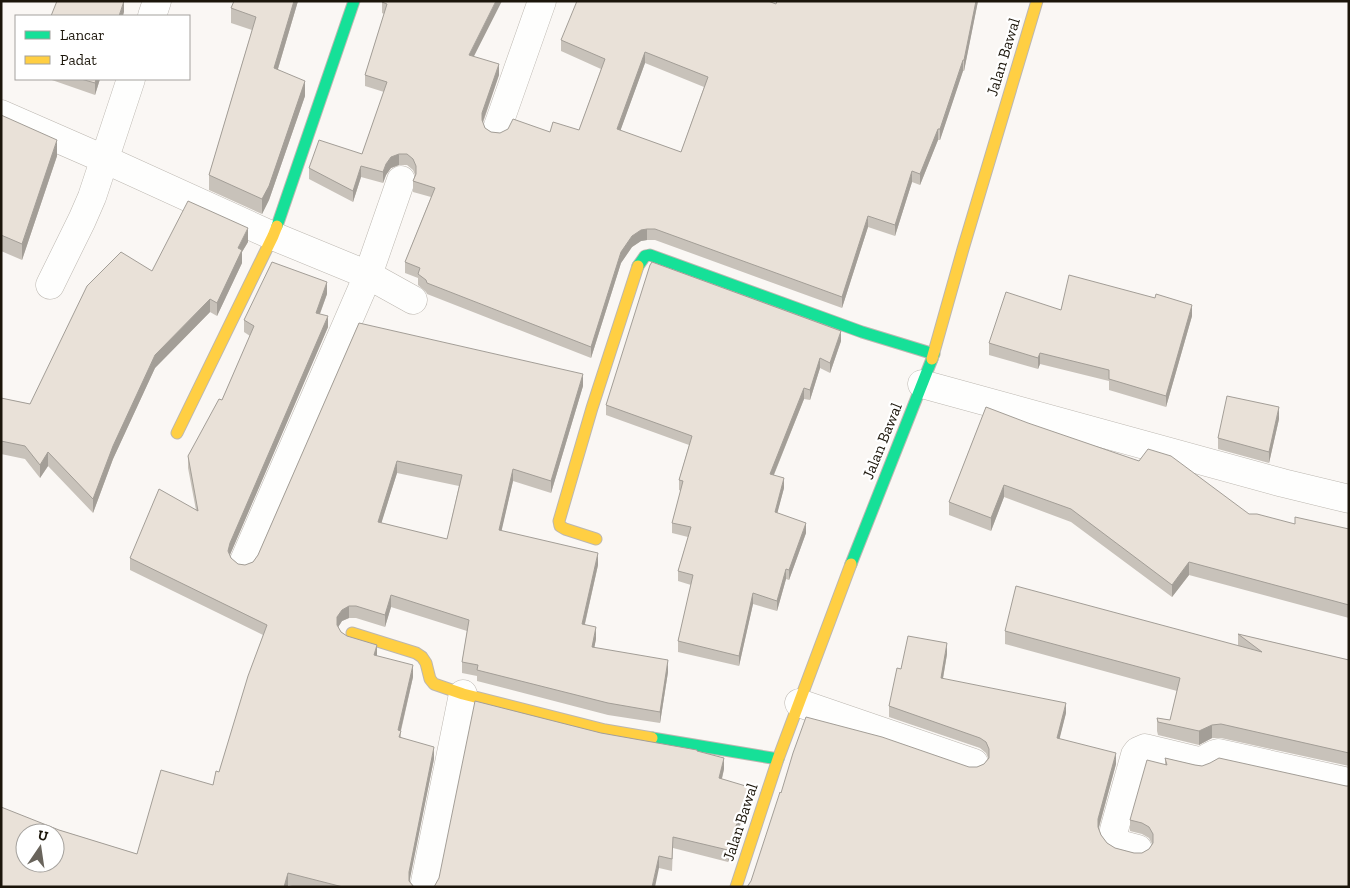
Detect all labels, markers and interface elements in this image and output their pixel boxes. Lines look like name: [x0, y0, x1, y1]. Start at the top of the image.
legend: [15, 15, 190, 80]
street label: Jalan Bawal: [982, 16, 1024, 98]
text: Lancar: [60, 26, 105, 44]
text: Padat: [60, 51, 97, 69]
street label: Jalan Bawal: [858, 400, 906, 482]
street label: Jalan Bawal: [718, 781, 762, 863]
north arrow: [15, 823, 65, 873]
text: U: [36, 826, 50, 845]

